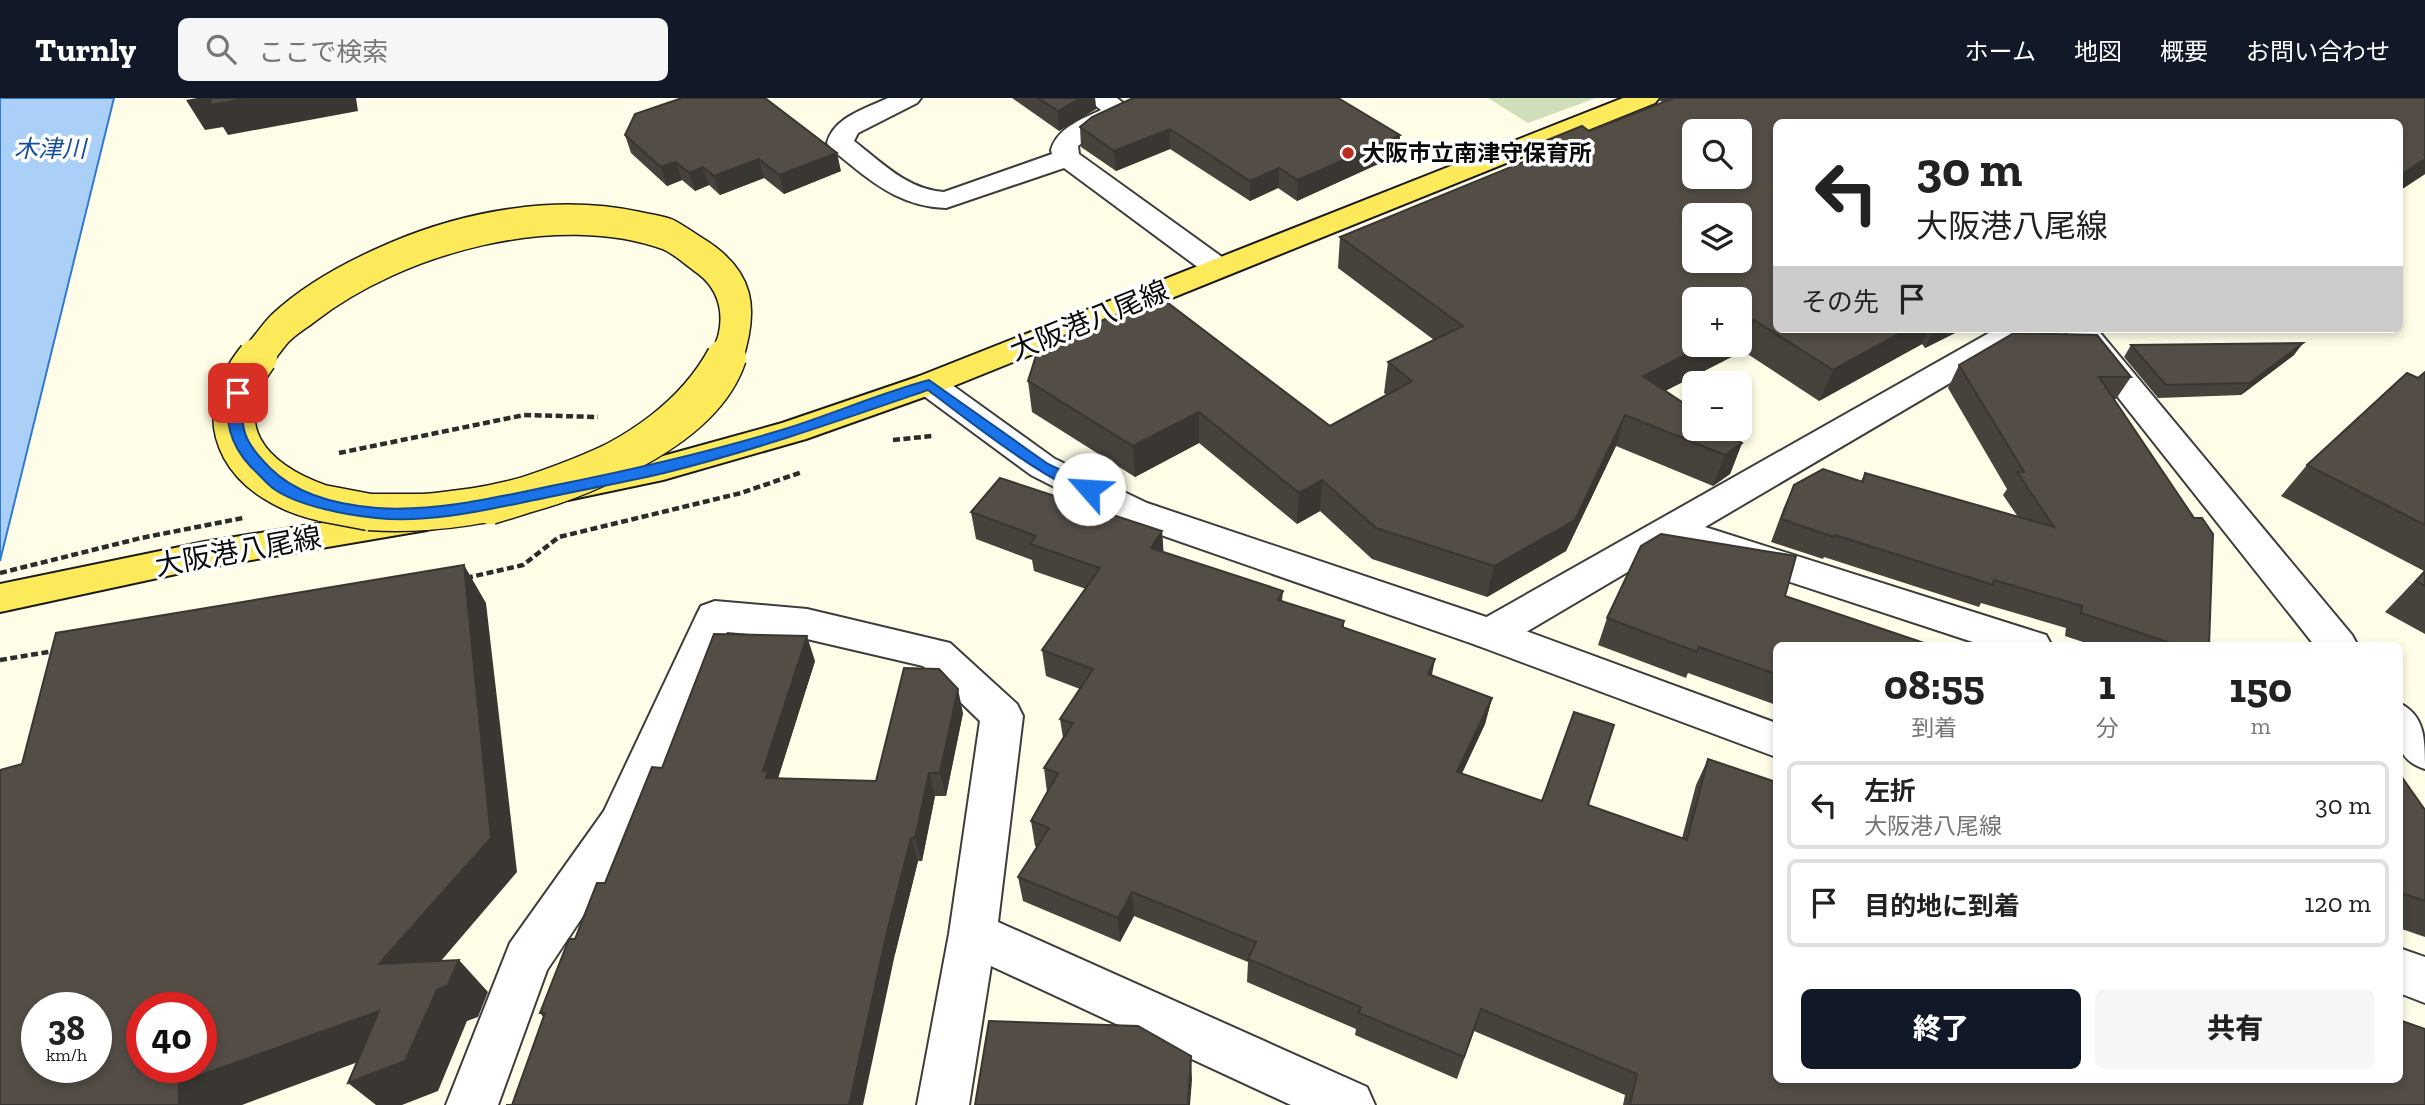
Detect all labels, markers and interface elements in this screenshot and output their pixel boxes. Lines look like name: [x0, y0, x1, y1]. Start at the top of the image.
search box: [178, 18, 668, 81]
text: Turnly: [35, 30, 136, 69]
icon: search: [202, 30, 240, 68]
text: ここで検索: [258, 36, 388, 68]
text: ホーム: [1965, 37, 2036, 66]
text: 地図: [2074, 37, 2122, 66]
text: 概要: [2160, 37, 2208, 66]
text: お問い合わせ: [2246, 37, 2390, 66]
map controls: [1682, 119, 1752, 441]
button: search: [1682, 119, 1752, 189]
water label: 木津川: [14, 134, 89, 163]
place label: 大阪市立南津守保育所: [1362, 139, 1592, 167]
text: 30 m: [1916, 140, 2022, 199]
marker: 大阪市立南津守保育所: [1340, 145, 1356, 161]
icon: left: [1801, 147, 1892, 238]
button: layers: [1682, 203, 1752, 273]
text: 大阪港八尾線: [1916, 207, 2108, 245]
street label: 大阪港八尾線: [1005, 274, 1173, 367]
icon: arrive: [1893, 280, 1931, 318]
text: その先: [1801, 286, 1879, 318]
button: +: [1682, 287, 1752, 357]
pin: [208, 363, 268, 423]
button: −: [1682, 371, 1752, 441]
icon: arrive: [219, 374, 257, 412]
position arrow: [1052, 452, 1126, 526]
street label: 大阪港八尾線: [152, 521, 324, 582]
text: 08:55: [1884, 659, 1985, 710]
text: 1: [2099, 659, 2115, 710]
text: 150: [2229, 662, 2292, 713]
text: m: [2251, 712, 2271, 740]
text: 到着: [1911, 714, 1957, 742]
text: 分: [2095, 714, 2118, 742]
text: 左折: [1864, 775, 1916, 807]
icon: left: [1805, 786, 1843, 824]
text: 30 m: [2315, 789, 2371, 821]
text: 大阪港八尾線: [1864, 812, 2002, 840]
icon: arrive: [1805, 884, 1843, 922]
text: 120 m: [2304, 887, 2371, 919]
text: 目的地に到着: [1864, 890, 2020, 922]
button: 終了: [1801, 989, 2081, 1069]
button: 共有: [2095, 989, 2375, 1069]
speed limit sign: 40: [126, 992, 217, 1083]
text: 38: [48, 1007, 85, 1049]
text: km/h: [46, 1044, 87, 1066]

